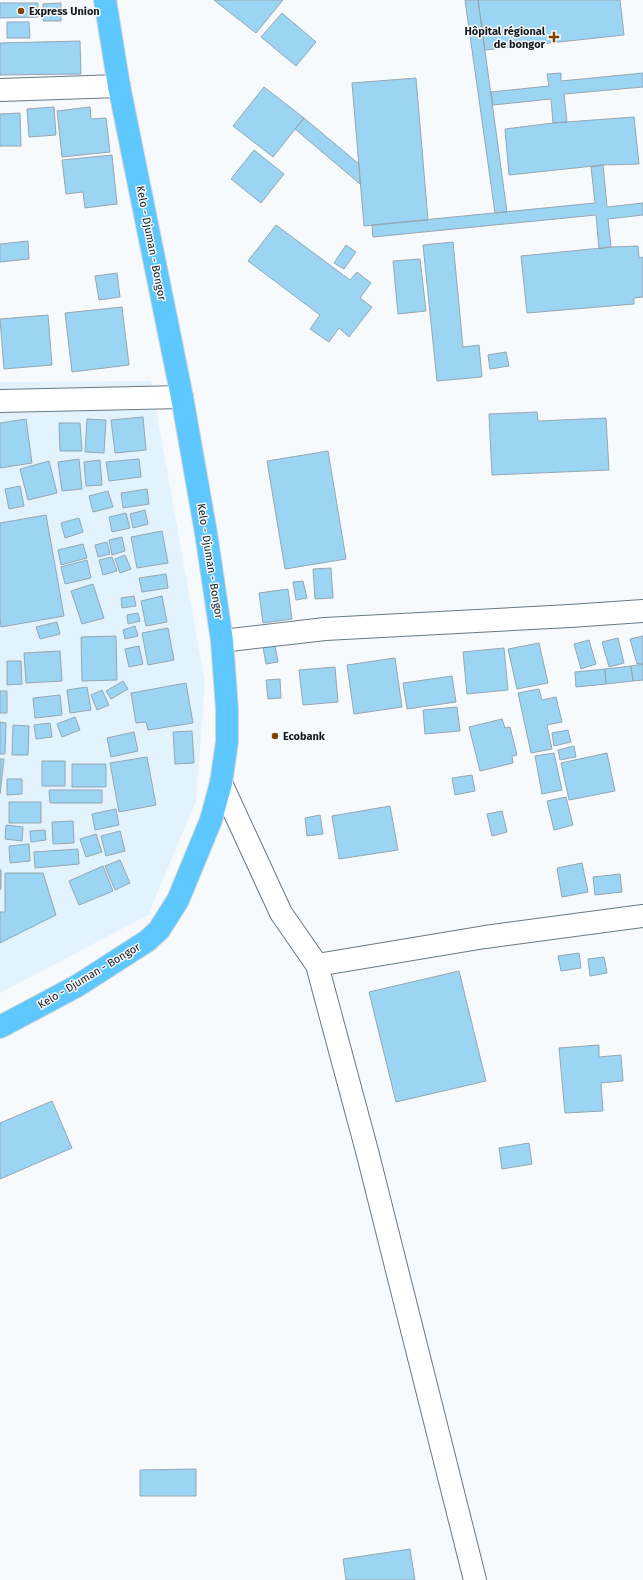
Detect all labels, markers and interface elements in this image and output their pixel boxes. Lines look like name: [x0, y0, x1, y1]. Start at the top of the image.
place label: Express Union: [29, 5, 100, 18]
marker: Express Union: [16, 6, 26, 16]
place label: Hôpital régional de bongor: [464, 25, 546, 51]
marker: Hôpital régional de bongor: [548, 31, 560, 43]
street label: Kelo - Djuman - Bongor: [133, 185, 169, 302]
street label: Kelo - Djuman - Bongor: [194, 502, 226, 620]
place label: Ecobank: [283, 730, 326, 743]
marker: Ecobank: [270, 731, 280, 741]
street label: Kelo - Djuman - Bongor: [36, 940, 143, 1012]

